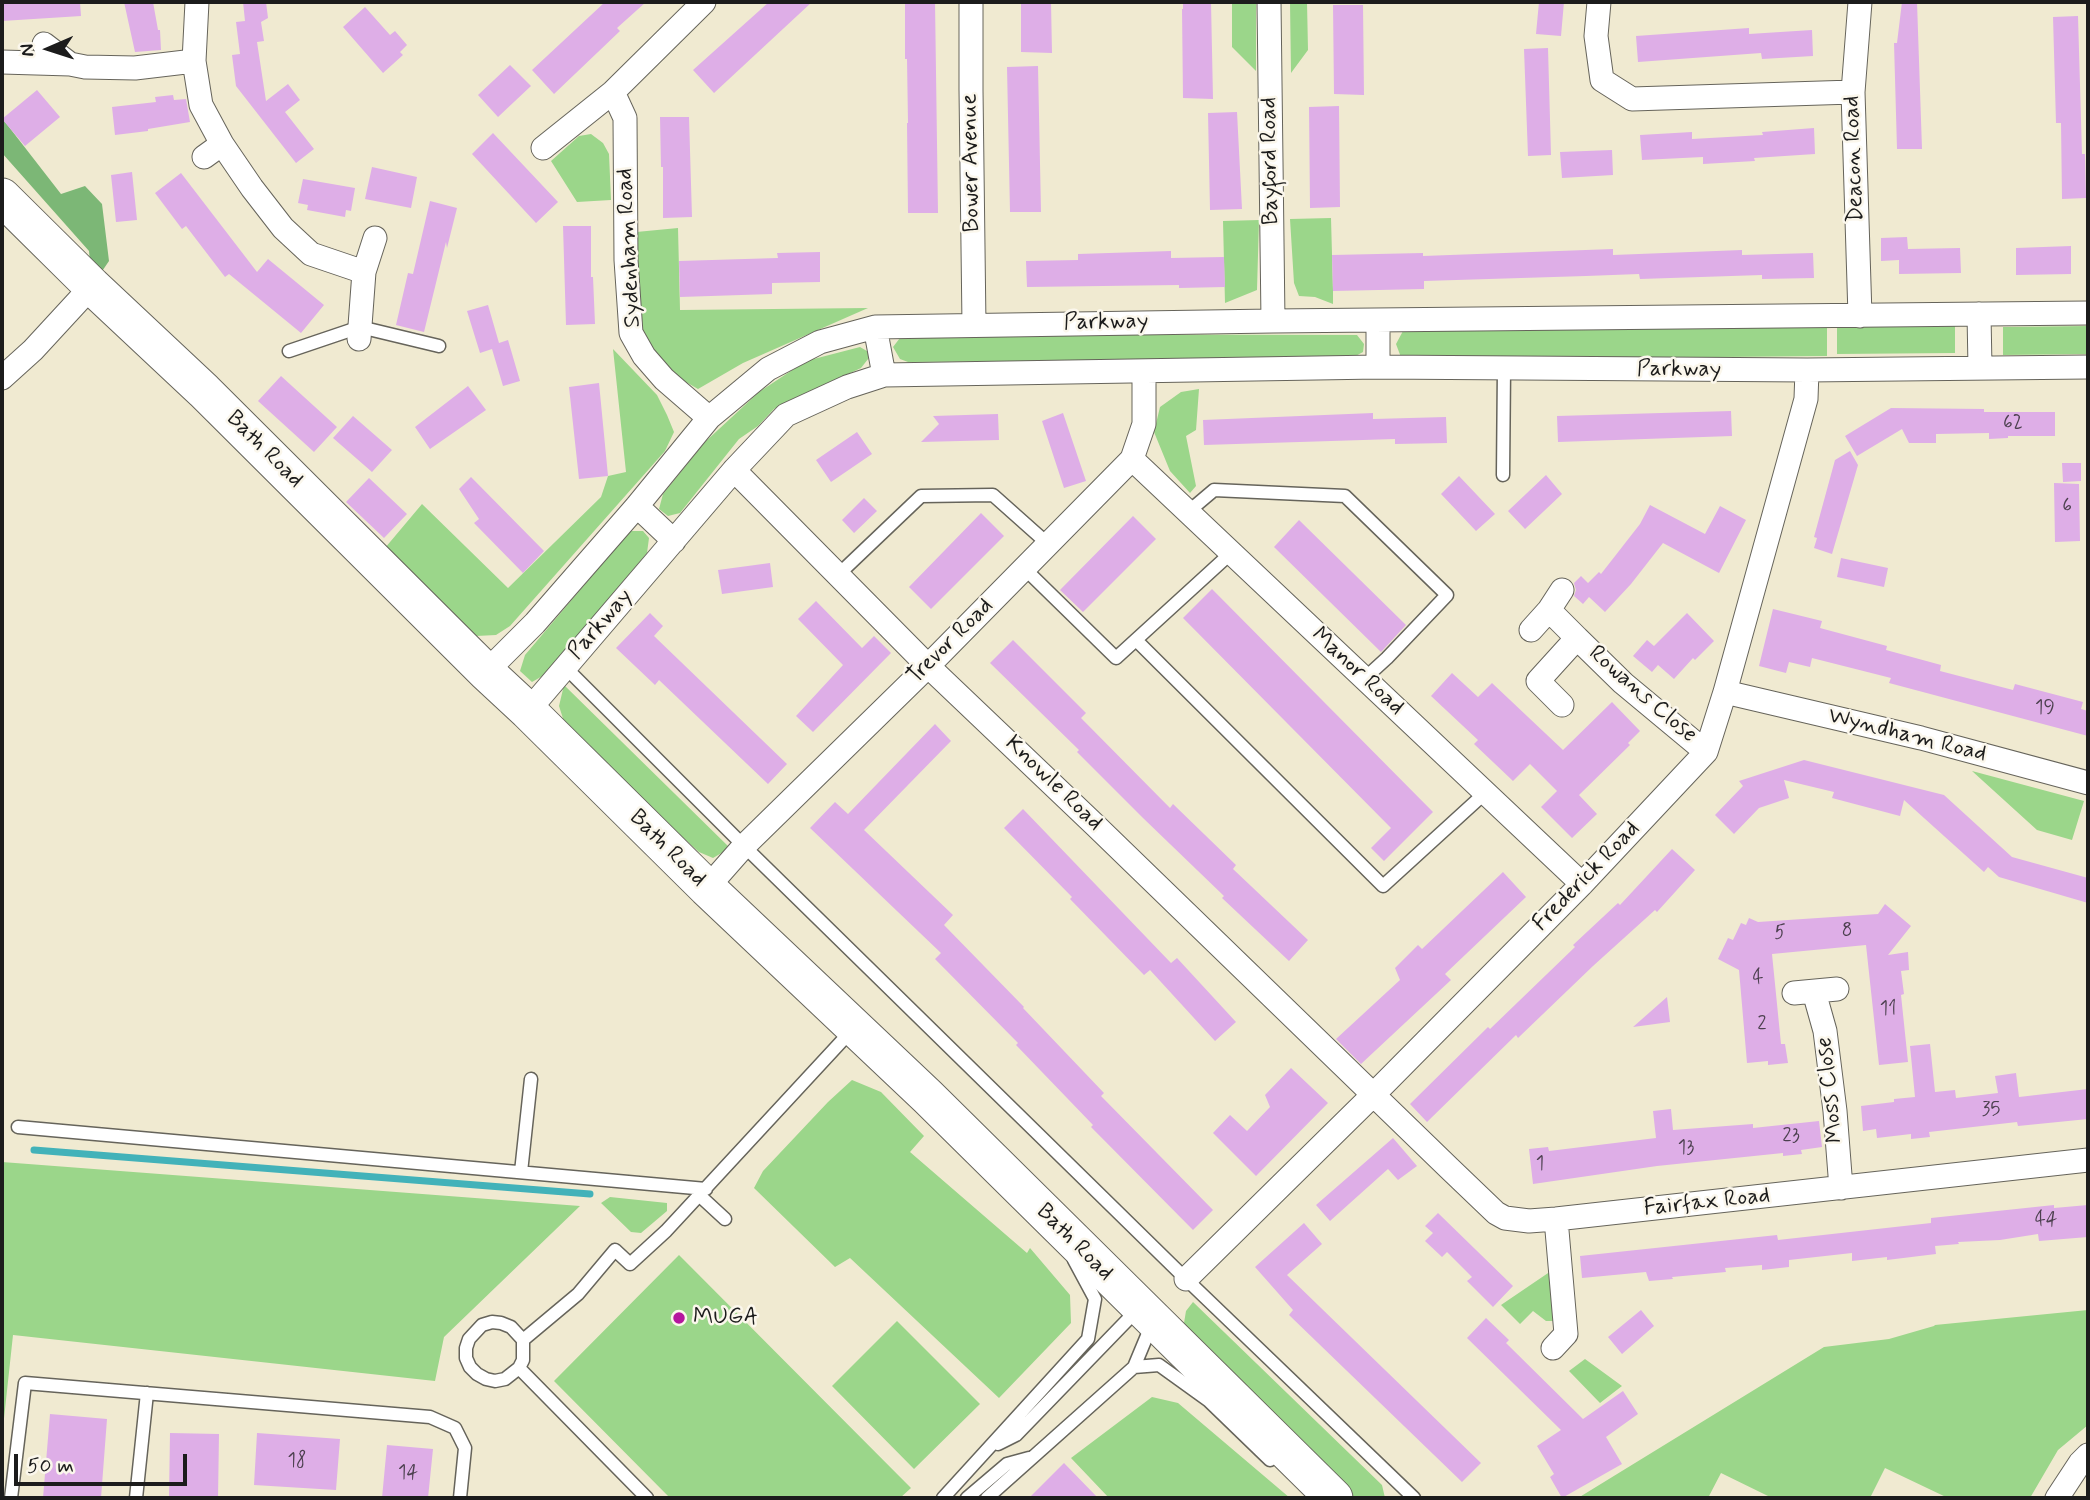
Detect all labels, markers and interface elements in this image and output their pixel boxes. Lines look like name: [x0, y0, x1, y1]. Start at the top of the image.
north arrow: [14, 14, 84, 84]
text: N: [15, 43, 40, 57]
street label: Bower Avenue: [957, 93, 987, 233]
street label: Deacon Road: [1839, 95, 1871, 223]
street label: Bayford Road: [1256, 97, 1286, 225]
street label: Sydenham Road: [612, 167, 648, 329]
street label: Parkway: [1063, 308, 1149, 338]
street label: Parkway: [1637, 356, 1721, 384]
street label: Bath Road: [220, 406, 308, 494]
house number: 62: [2003, 413, 2023, 435]
house number: 6: [2062, 496, 2072, 518]
street label: Parkway: [563, 584, 639, 666]
street label: Trevor Road: [902, 593, 1000, 691]
street label: Manor Road: [1305, 622, 1409, 722]
street label: Rowans Close: [1582, 640, 1702, 750]
house number: 19: [2035, 698, 2055, 720]
street label: Wyndham Road: [1825, 703, 1989, 769]
street label: Knowle Road: [998, 730, 1108, 838]
street label: Bath Road: [623, 805, 711, 893]
street label: Frederick Road: [1528, 816, 1646, 938]
house number: 8: [1842, 921, 1852, 943]
house number: 5: [1774, 923, 1786, 945]
house number: 4: [1752, 968, 1764, 990]
house number: 11: [1880, 999, 1896, 1021]
house number: 2: [1757, 1014, 1767, 1036]
street label: Moss Close: [1812, 1035, 1850, 1145]
house number: 35: [1982, 1100, 2000, 1122]
house number: 23: [1782, 1126, 1800, 1148]
house number: 13: [1678, 1138, 1694, 1160]
house number: 1: [1536, 1154, 1544, 1176]
street label: Fairfax Road: [1643, 1183, 1771, 1223]
street label: Bath Road: [1030, 1199, 1118, 1287]
house number: 44: [2035, 1210, 2057, 1232]
place label: MUGA: [693, 1304, 758, 1332]
marker: MUGA: [671, 1310, 687, 1326]
scale bar: [18, 1440, 191, 1484]
house number: 18: [288, 1451, 306, 1473]
text: 50 m: [27, 1452, 74, 1480]
house number: 14: [398, 1463, 418, 1485]

